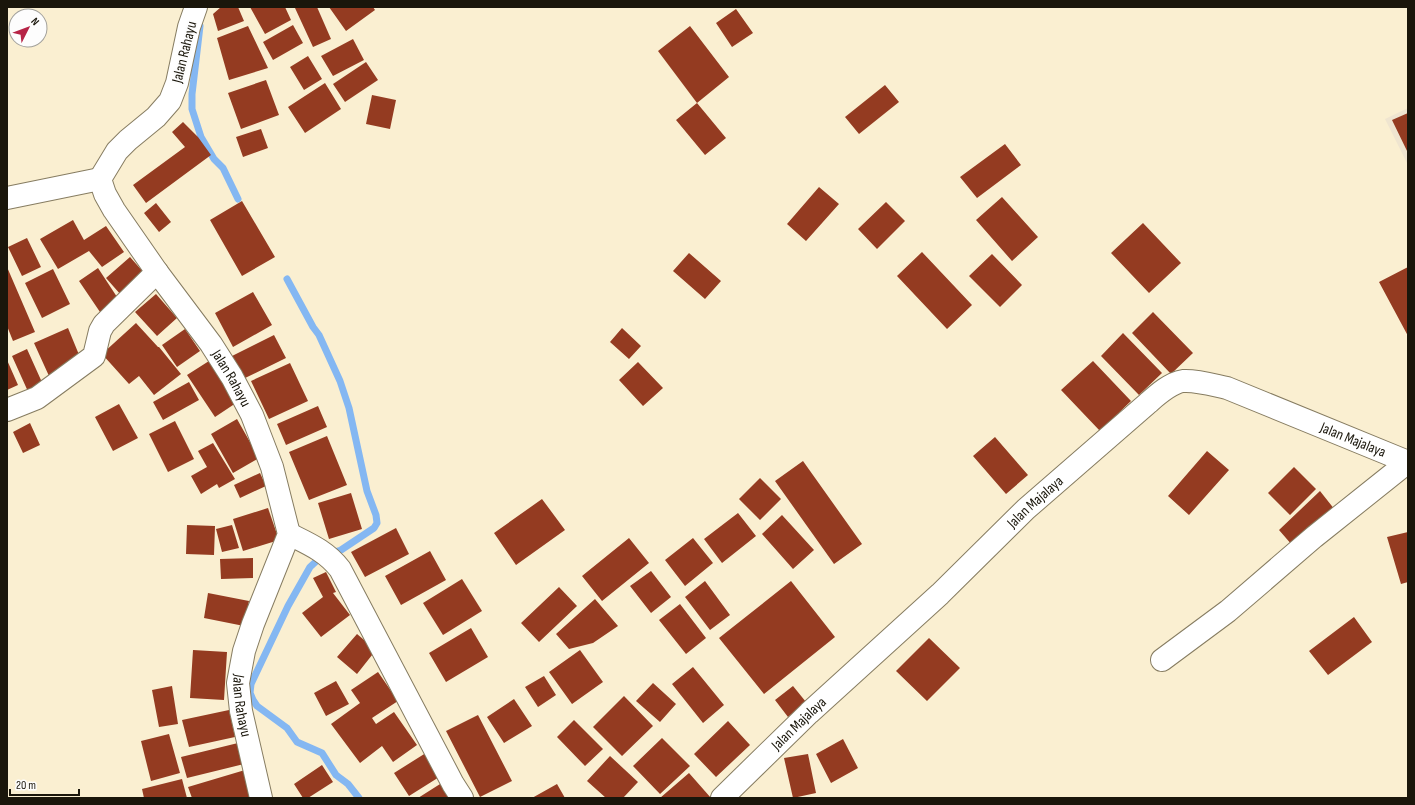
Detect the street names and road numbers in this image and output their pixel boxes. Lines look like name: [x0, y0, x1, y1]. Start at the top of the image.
street label: Jalan Rahayu: [167, 19, 201, 86]
street label: Jalan Rahayu: [206, 345, 255, 410]
street label: Jalan Majalaya: [1316, 418, 1389, 462]
street label: Jalan Majalaya: [1002, 472, 1068, 533]
street label: Jalan Rahayu: [228, 672, 256, 739]
street label: Jalan Majalaya: [767, 693, 831, 755]

